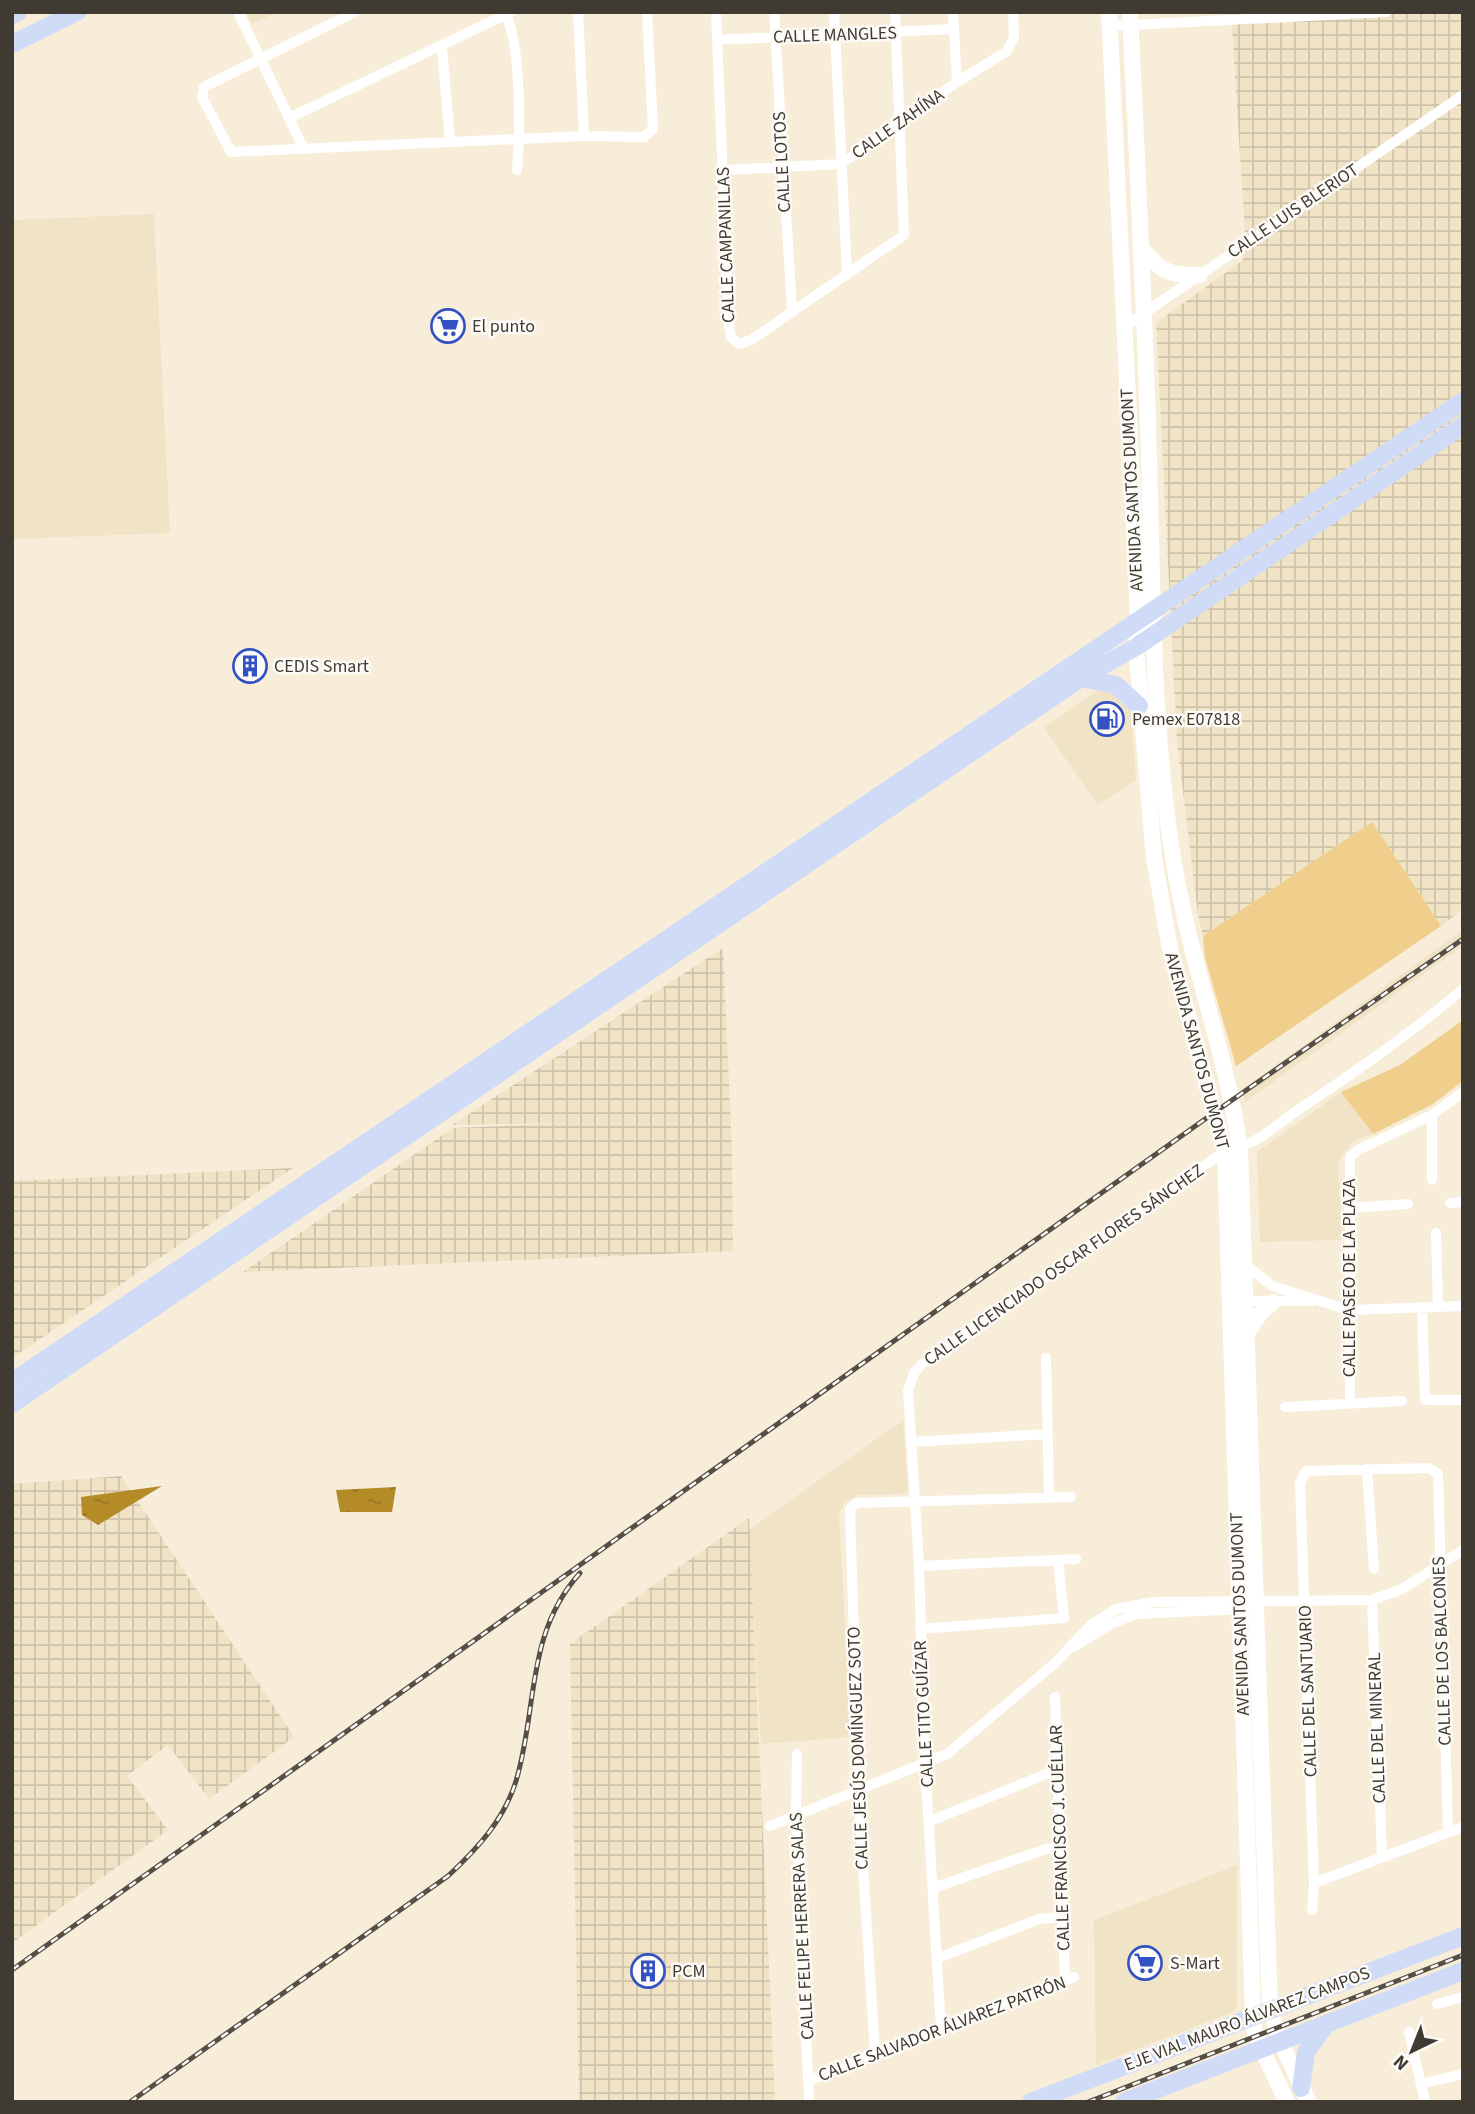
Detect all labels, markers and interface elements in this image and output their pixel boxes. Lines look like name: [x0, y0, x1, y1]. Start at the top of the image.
street label: CALLE MANGLES: [773, 20, 897, 50]
street label: CALLE ZAHÍNA: [847, 83, 950, 165]
street label: CALLE LOTOS: [767, 111, 797, 213]
street label: CALLE LUIS BLERIOT: [1222, 158, 1364, 264]
street label: CALLE CAMPANILLAS: [711, 167, 741, 323]
supermarket icon: El punto: [429, 307, 467, 345]
place label: El punto: [472, 314, 535, 339]
street label: AVENIDA SANTOS DUMONT: [1114, 387, 1150, 592]
building icon: CEDIS Smart: [231, 647, 269, 685]
place label: CEDIS Smart: [274, 654, 369, 679]
fuel station icon: Pemex E07818: [1088, 700, 1126, 738]
place label: Pemex E07818: [1132, 707, 1240, 732]
street label: AVENIDA SANTOS DUMONT: [1159, 950, 1235, 1153]
street label: CALLE LICENCIADO OSCAR FLORES SÁNCHEZ: [919, 1158, 1209, 1372]
street label: CALLE PASEO DE LA PLAZA: [1337, 1178, 1362, 1377]
street label: AVENIDA SANTOS DUMONT: [1224, 1512, 1256, 1716]
street label: CALLE DE LOS BALCONES: [1426, 1556, 1458, 1746]
street label: CALLE DEL SANTUARIO: [1293, 1604, 1323, 1778]
street label: CALLE JESÚS DOMÍNGUEZ SOTO: [841, 1626, 875, 1870]
street label: CALLE TITO GUÍZAR: [908, 1640, 940, 1788]
street label: CALLE DEL MINERAL: [1362, 1652, 1392, 1804]
street label: CALLE FRANCISCO J. CUÉLLAR: [1044, 1725, 1076, 1951]
street label: CALLE FELIPE HERRERA SALAS: [784, 1811, 820, 2041]
supermarket icon: S-Mart: [1126, 1944, 1164, 1982]
place label: S-Mart: [1170, 1951, 1220, 1976]
building icon: PCM: [629, 1952, 667, 1990]
place label: PCM: [672, 1959, 706, 1984]
street label: EJE VIAL MAURO ÁLVAREZ CAMPOS: [1121, 1961, 1373, 2077]
street label: CALLE SALVADOR ÁLVAREZ PATRÓN: [814, 1970, 1070, 2088]
north arrow: [1377, 2016, 1447, 2086]
text: N: [1388, 2048, 1415, 2077]

